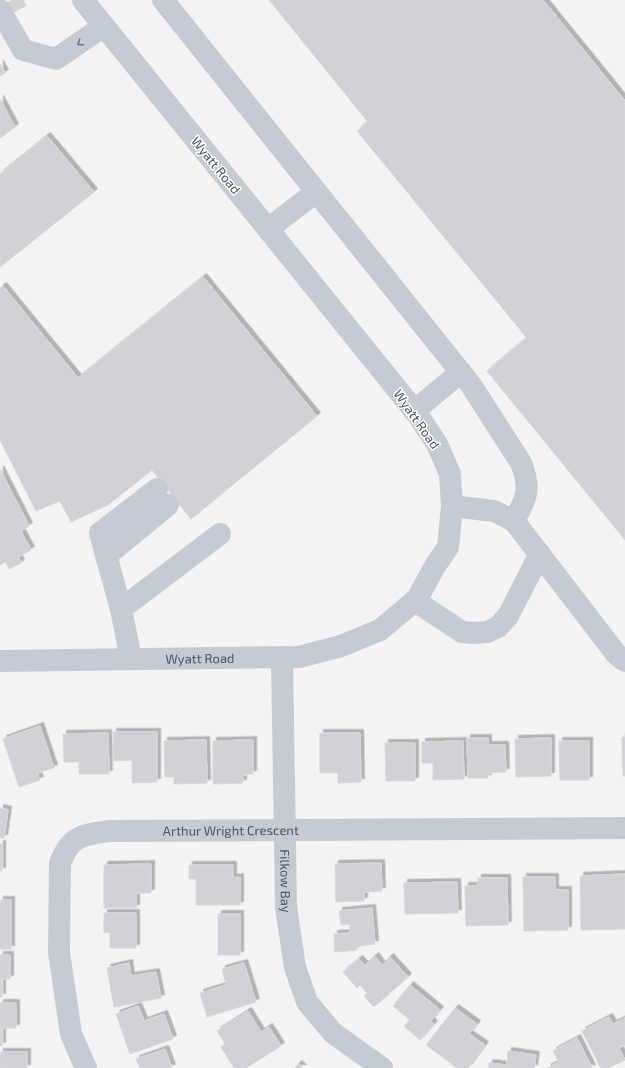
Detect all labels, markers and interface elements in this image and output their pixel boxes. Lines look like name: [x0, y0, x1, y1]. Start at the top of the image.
one-way arrow: [78, 38, 85, 45]
street label: Wyatt Road: [188, 133, 244, 197]
street label: Wyatt Road: [391, 386, 443, 452]
street label: Wyatt Road: [165, 650, 235, 667]
street label: Arthur Wright Crescent: [163, 822, 299, 839]
street label: Filkow Bay: [277, 849, 295, 914]

